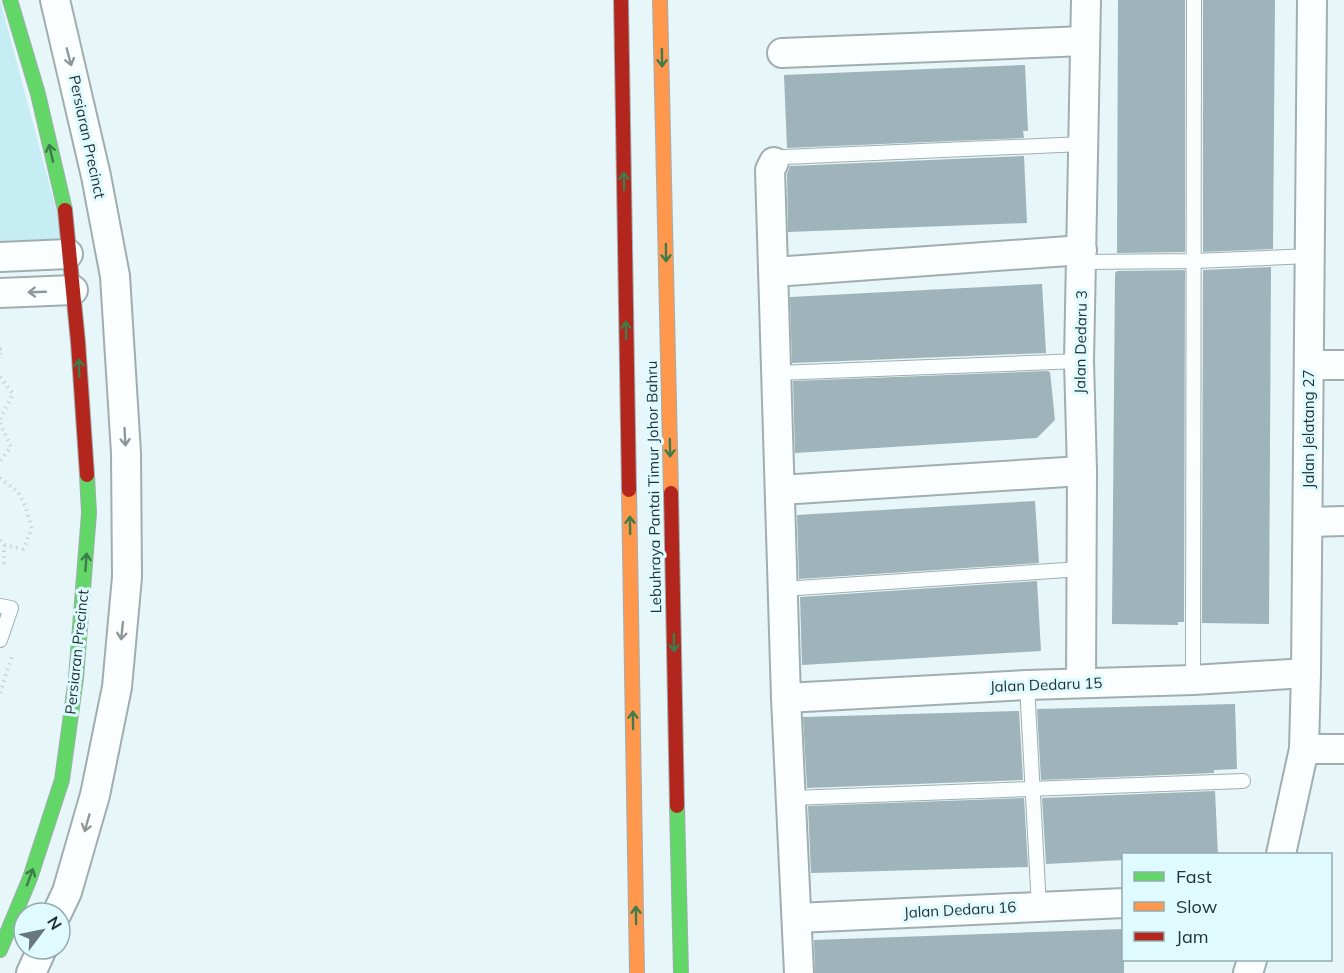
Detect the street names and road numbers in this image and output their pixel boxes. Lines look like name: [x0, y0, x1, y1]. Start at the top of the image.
street label: Persiaran Precinct: [65, 73, 110, 200]
street label: Jalan Dedaru 3: [1070, 290, 1091, 394]
street label: Lebuhraya Pantai Timur Johor Bahru: [642, 360, 665, 614]
street label: Jalan Jelatang 27: [1299, 370, 1318, 488]
street label: Persiaran Precinct: [60, 588, 93, 715]
street label: Jalan Dedaru 15: [989, 673, 1103, 696]
street label: Jalan Dedaru 16: [903, 897, 1017, 922]

